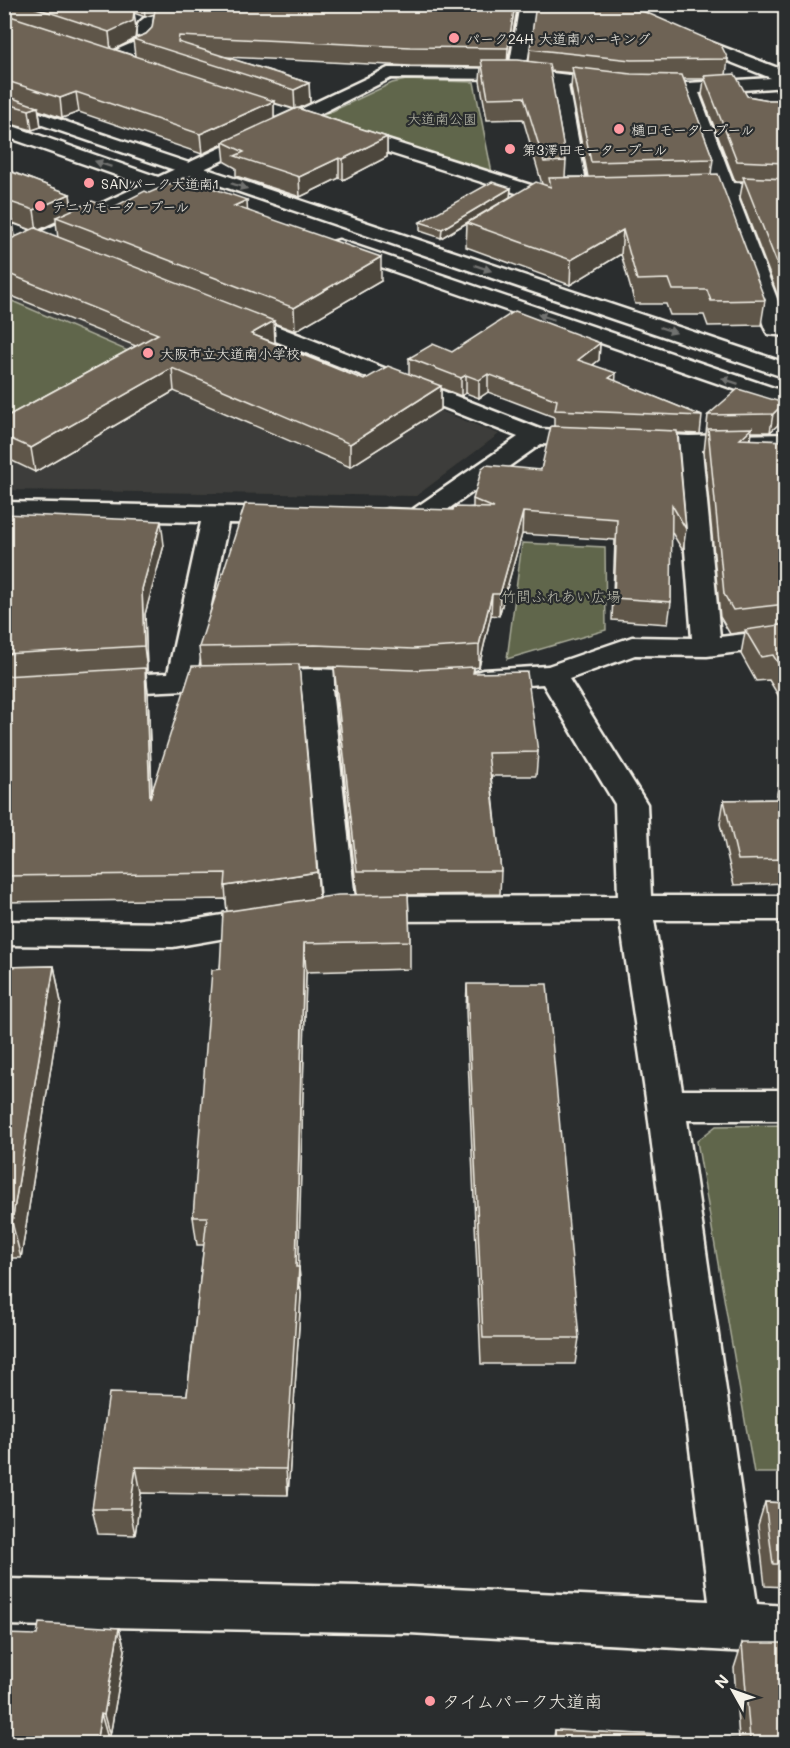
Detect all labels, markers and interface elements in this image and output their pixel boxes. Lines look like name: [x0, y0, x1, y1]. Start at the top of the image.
place label: パーク24H 大道南パーキング: [466, 29, 650, 48]
marker: パーク24H 大道南パーキング: [447, 31, 461, 45]
park label: 大道南公園: [407, 109, 477, 128]
place label: 樋口モータープール: [631, 120, 754, 139]
marker: 樋口モータープール: [612, 122, 626, 136]
place label: 第3澤田モータープール: [522, 140, 668, 159]
marker: 第3澤田モータープール: [503, 142, 517, 156]
one-way arrow: [94, 159, 112, 169]
place label: SANパーク大道南1: [101, 174, 219, 193]
marker: SANパーク大道南1: [82, 176, 96, 190]
one-way arrow: [230, 181, 248, 191]
place label: テニカモータープール: [52, 197, 189, 216]
marker: テニカモータープール: [33, 199, 47, 213]
one-way arrow: [474, 263, 492, 273]
one-way arrow: [537, 312, 555, 322]
one-way arrow: [659, 326, 677, 336]
place label: 大阪市立大道南小学校: [160, 344, 300, 363]
marker: 大阪市立大道南小学校: [141, 346, 155, 360]
one-way arrow: [721, 375, 739, 385]
park label: 竹間ふれあい広場: [501, 586, 621, 606]
north arrow: [703, 1661, 763, 1721]
text: N: [709, 1670, 733, 1692]
place label: タイムパーク大道南: [442, 1689, 603, 1713]
marker: タイムパーク大道南: [423, 1694, 437, 1708]

